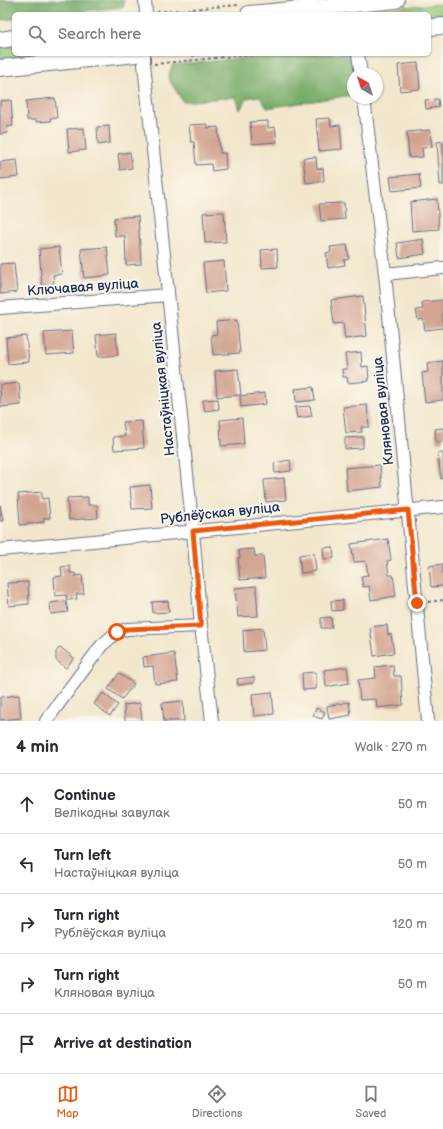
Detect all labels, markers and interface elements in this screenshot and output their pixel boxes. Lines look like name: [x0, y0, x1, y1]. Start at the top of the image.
search box: [12, 12, 431, 56]
icon: search: [26, 23, 48, 45]
text: Search here: [58, 25, 141, 44]
north arrow: [347, 68, 383, 104]
street label: Ключавая вуліца: [27, 275, 140, 299]
street label: Настаўніцкая вуліца: [147, 320, 179, 457]
street label: Кляновая вуліца: [369, 355, 397, 466]
street label: Рублёўская вуліца: [159, 498, 282, 528]
route end: [408, 594, 426, 612]
route start: [108, 623, 126, 641]
text: 4 min: [16, 737, 59, 757]
text: Walk · 270 m: [355, 739, 427, 755]
text: Continue: [54, 786, 116, 805]
icon: ahead: [16, 793, 38, 815]
text: 50 m: [398, 796, 427, 812]
text: Велікодны завулак: [54, 805, 170, 821]
text: Turn left: [54, 846, 111, 865]
icon: left: [16, 853, 38, 875]
text: 50 m: [398, 856, 427, 872]
text: Настаўніцкая вуліца: [54, 865, 179, 881]
text: Turn right: [54, 906, 119, 925]
icon: right: [16, 913, 38, 935]
text: 120 m: [392, 916, 427, 932]
text: Рублёўская вуліца: [54, 925, 166, 941]
text: Turn right: [54, 966, 119, 985]
icon: right: [16, 973, 38, 995]
text: 50 m: [398, 976, 427, 992]
text: Кляновая вуліца: [54, 985, 155, 1001]
icon: arrive: [16, 1033, 38, 1055]
text: Arrive at destination: [54, 1034, 192, 1053]
tab: Map: [57, 1083, 79, 1120]
tab: Directions: [192, 1083, 242, 1120]
tab: Saved: [356, 1083, 386, 1120]

